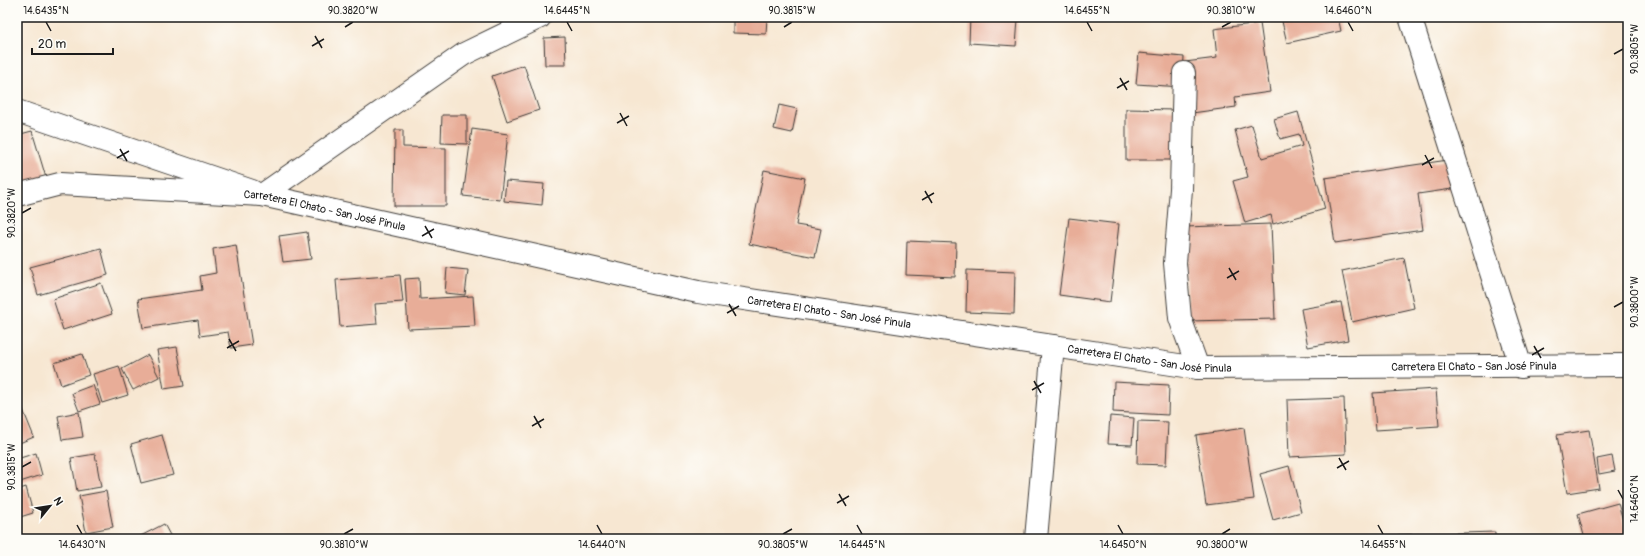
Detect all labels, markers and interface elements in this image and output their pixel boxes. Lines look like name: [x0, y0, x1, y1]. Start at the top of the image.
text: 14.6435°N: [23, 5, 69, 17]
text: 90.3820°W: [328, 5, 379, 17]
text: 14.6445°N: [544, 5, 590, 17]
text: 90.3815°W: [768, 5, 816, 17]
text: 14.6455°N: [1064, 5, 1110, 17]
text: 90.3810°W: [1207, 5, 1256, 17]
text: 14.6460°N: [1324, 5, 1372, 17]
text: 90.3805°W: [1629, 24, 1641, 74]
scale bar: [32, 30, 113, 56]
text: 20 m: [38, 37, 67, 52]
text: 90.3820°W: [6, 187, 18, 238]
street label: Carretera El Chato - San José Pinula: [243, 188, 407, 234]
text: 90.3800°W: [1629, 276, 1641, 328]
street label: Carretera El Chato - San José Pinula: [746, 294, 912, 331]
street label: Carretera El Chato - San José Pinula: [1067, 342, 1232, 375]
street label: Carretera El Chato - San José Pinula: [1391, 359, 1557, 374]
text: 90.3815°W: [6, 443, 18, 491]
text: 14.6460°N: [1629, 475, 1641, 523]
north arrow: [30, 486, 70, 526]
text: N: [51, 495, 66, 508]
text: 14.6430°N: [58, 539, 106, 551]
text: 90.3810°W: [320, 539, 369, 551]
text: 14.6440°N: [578, 539, 626, 551]
text: 90.3805°W: [758, 539, 808, 551]
text: 14.6445°N: [839, 539, 885, 551]
text: 14.6450°N: [1100, 539, 1147, 551]
text: 90.3800°W: [1196, 539, 1248, 551]
text: 14.6455°N: [1360, 539, 1406, 551]

